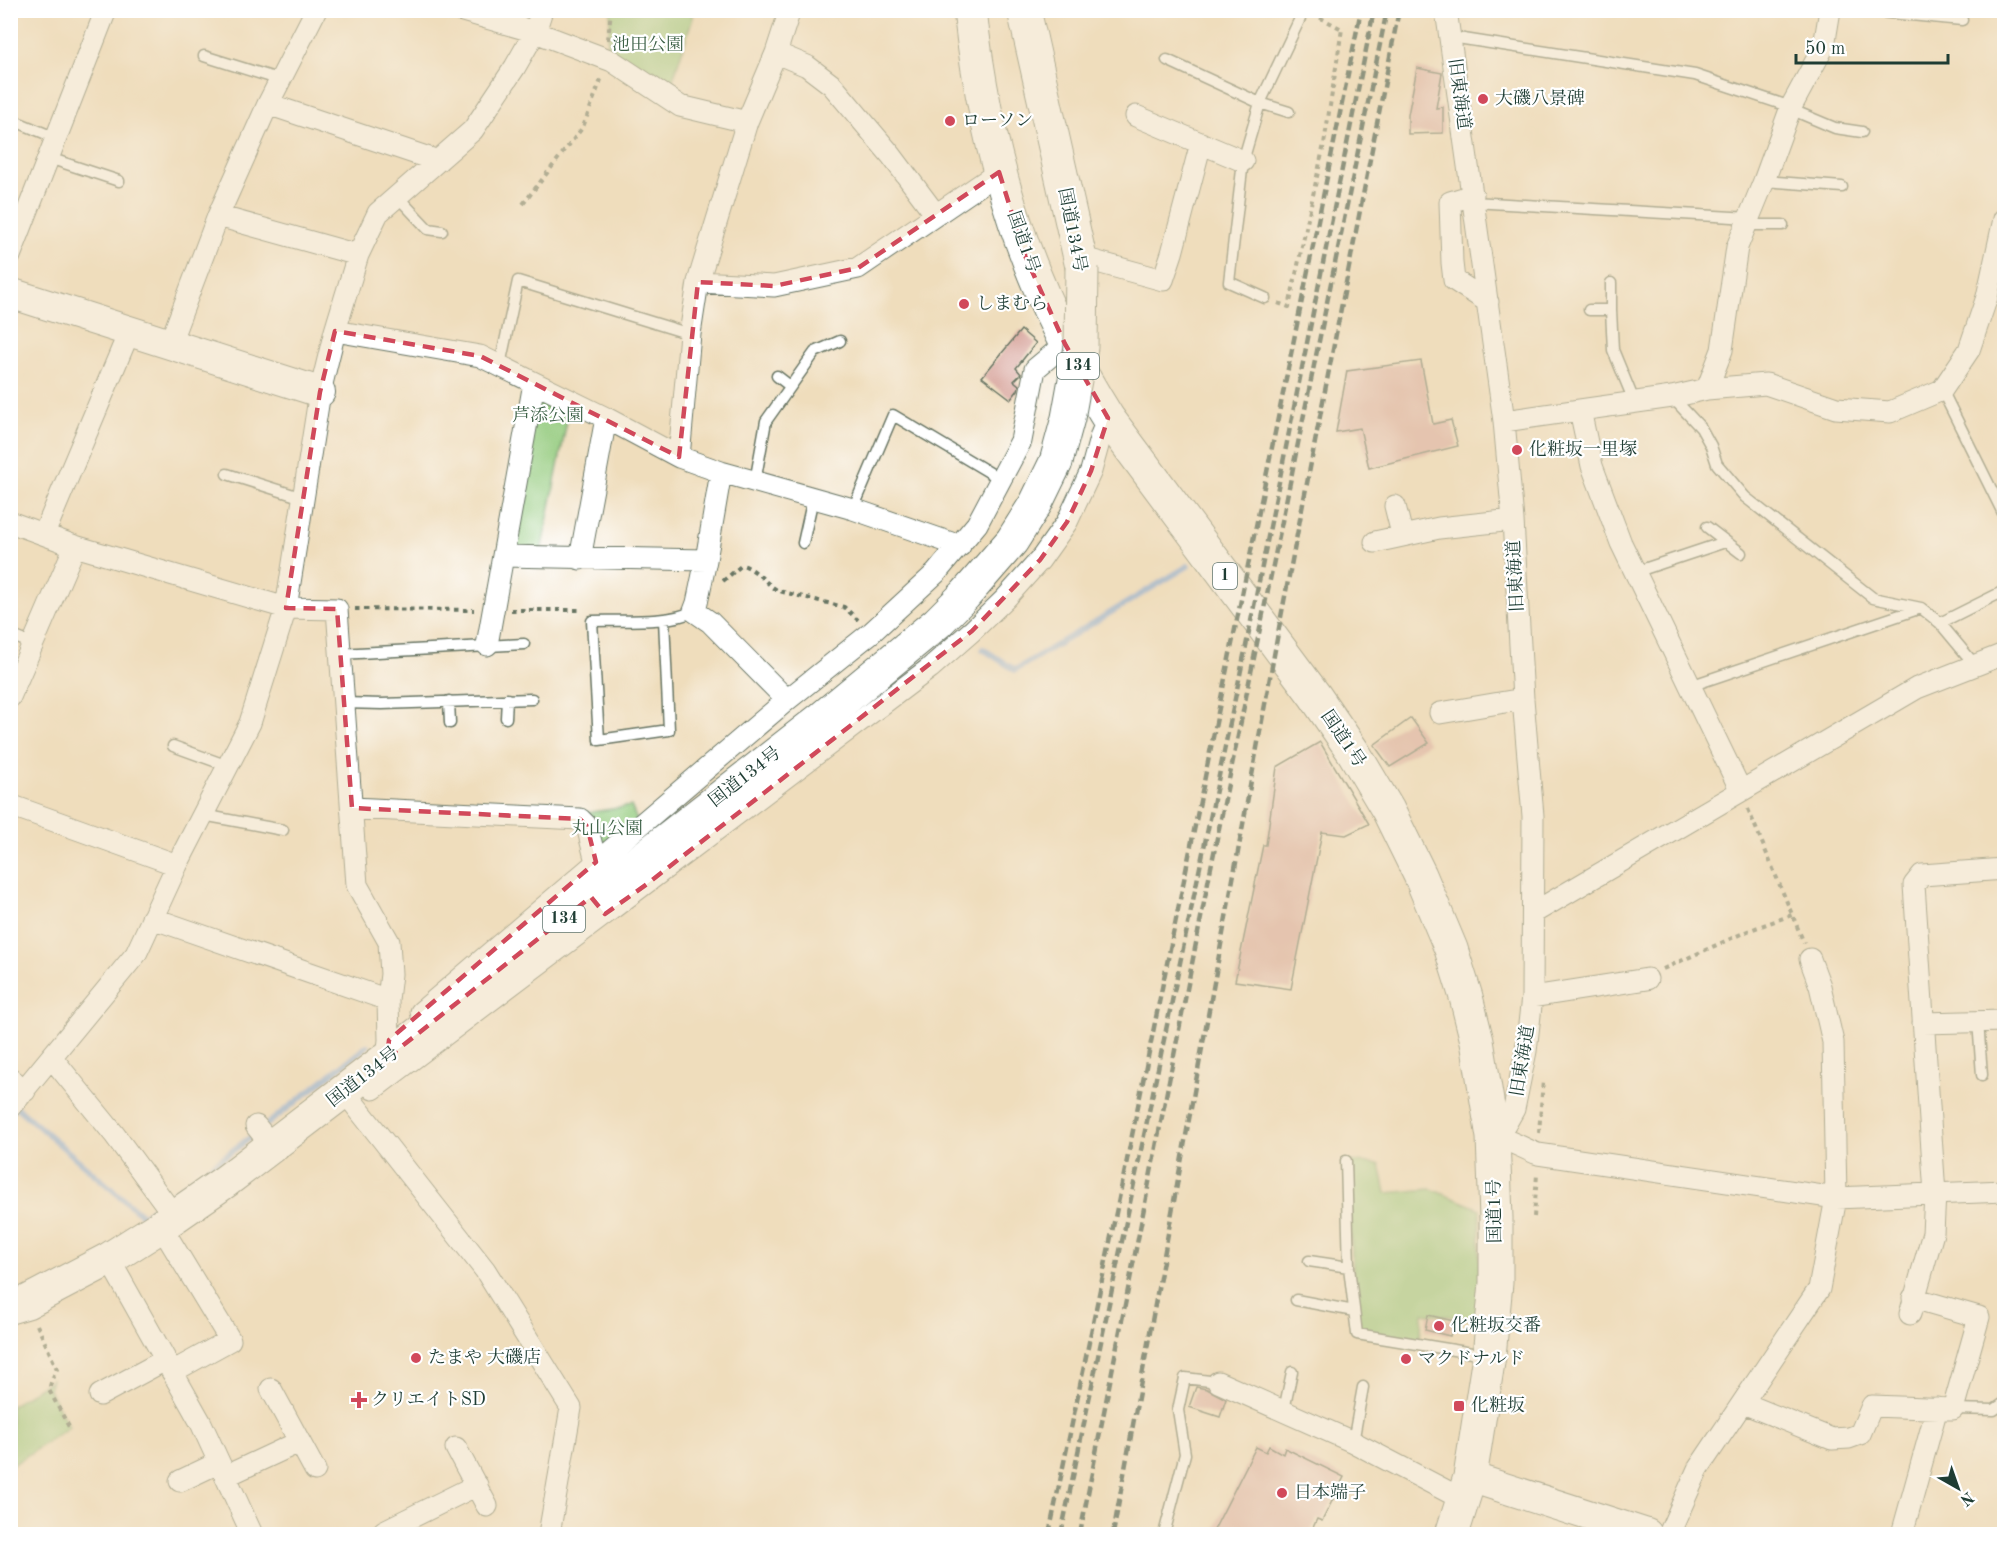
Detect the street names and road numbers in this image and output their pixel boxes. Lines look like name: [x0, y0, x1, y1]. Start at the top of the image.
street label: 旧東海道: [1445, 57, 1475, 131]
street label: 国道134号: [1055, 186, 1091, 274]
street label: 国道1号: [1004, 208, 1044, 275]
road number: 134: [1057, 353, 1099, 379]
street label: 旧東海道: [1503, 540, 1527, 613]
road number: 1: [1213, 563, 1237, 589]
street label: 国道1号: [1318, 706, 1370, 771]
street label: 国道134号: [705, 742, 784, 810]
road number: 134: [543, 906, 585, 932]
street label: 旧東海道: [1507, 1024, 1538, 1098]
street label: 国道134号: [323, 1042, 402, 1110]
street label: 国道1号: [1483, 1179, 1505, 1243]

